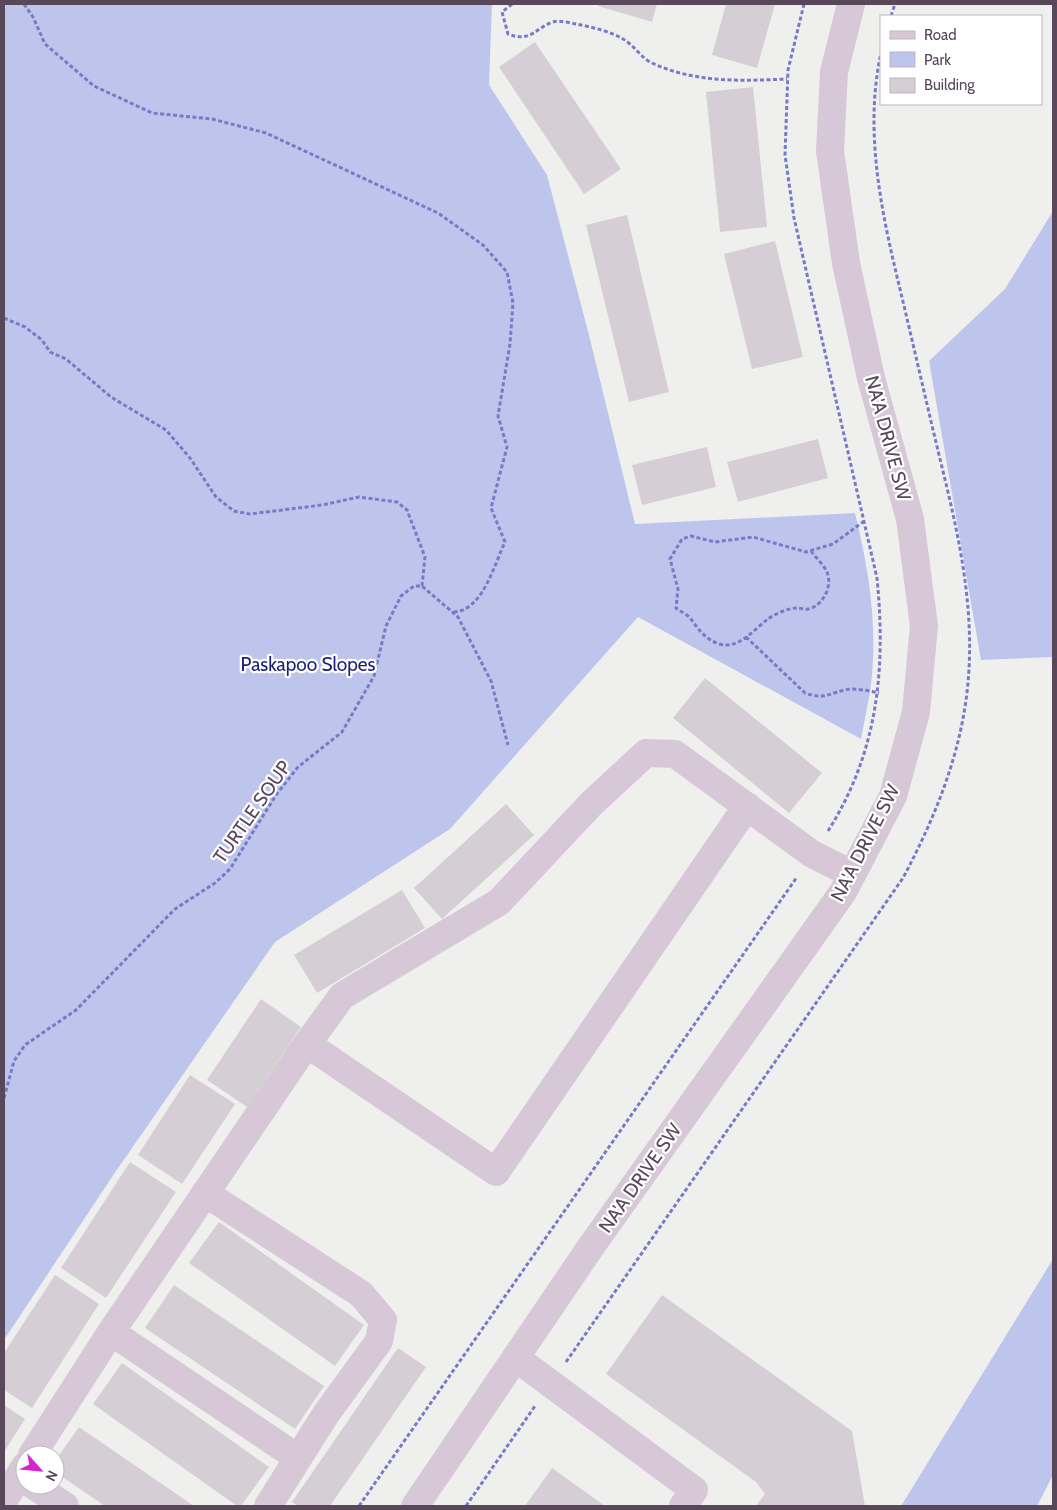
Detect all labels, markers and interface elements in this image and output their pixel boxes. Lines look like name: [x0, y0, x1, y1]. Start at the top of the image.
legend: [880, 15, 1042, 105]
text: Road: [924, 26, 957, 44]
text: Park: [924, 51, 951, 69]
text: Building: [924, 76, 975, 94]
street label: NA'A DRIVE SW: [860, 373, 916, 503]
park label: Paskapoo Slopes: [241, 653, 376, 676]
street label: TURTLE SOUP: [208, 756, 296, 868]
street label: NA'A DRIVE SW: [826, 781, 904, 905]
street label: NA'A DRIVE SW: [594, 1119, 686, 1237]
north arrow: [15, 1445, 65, 1495]
text: N: [41, 1467, 62, 1484]

